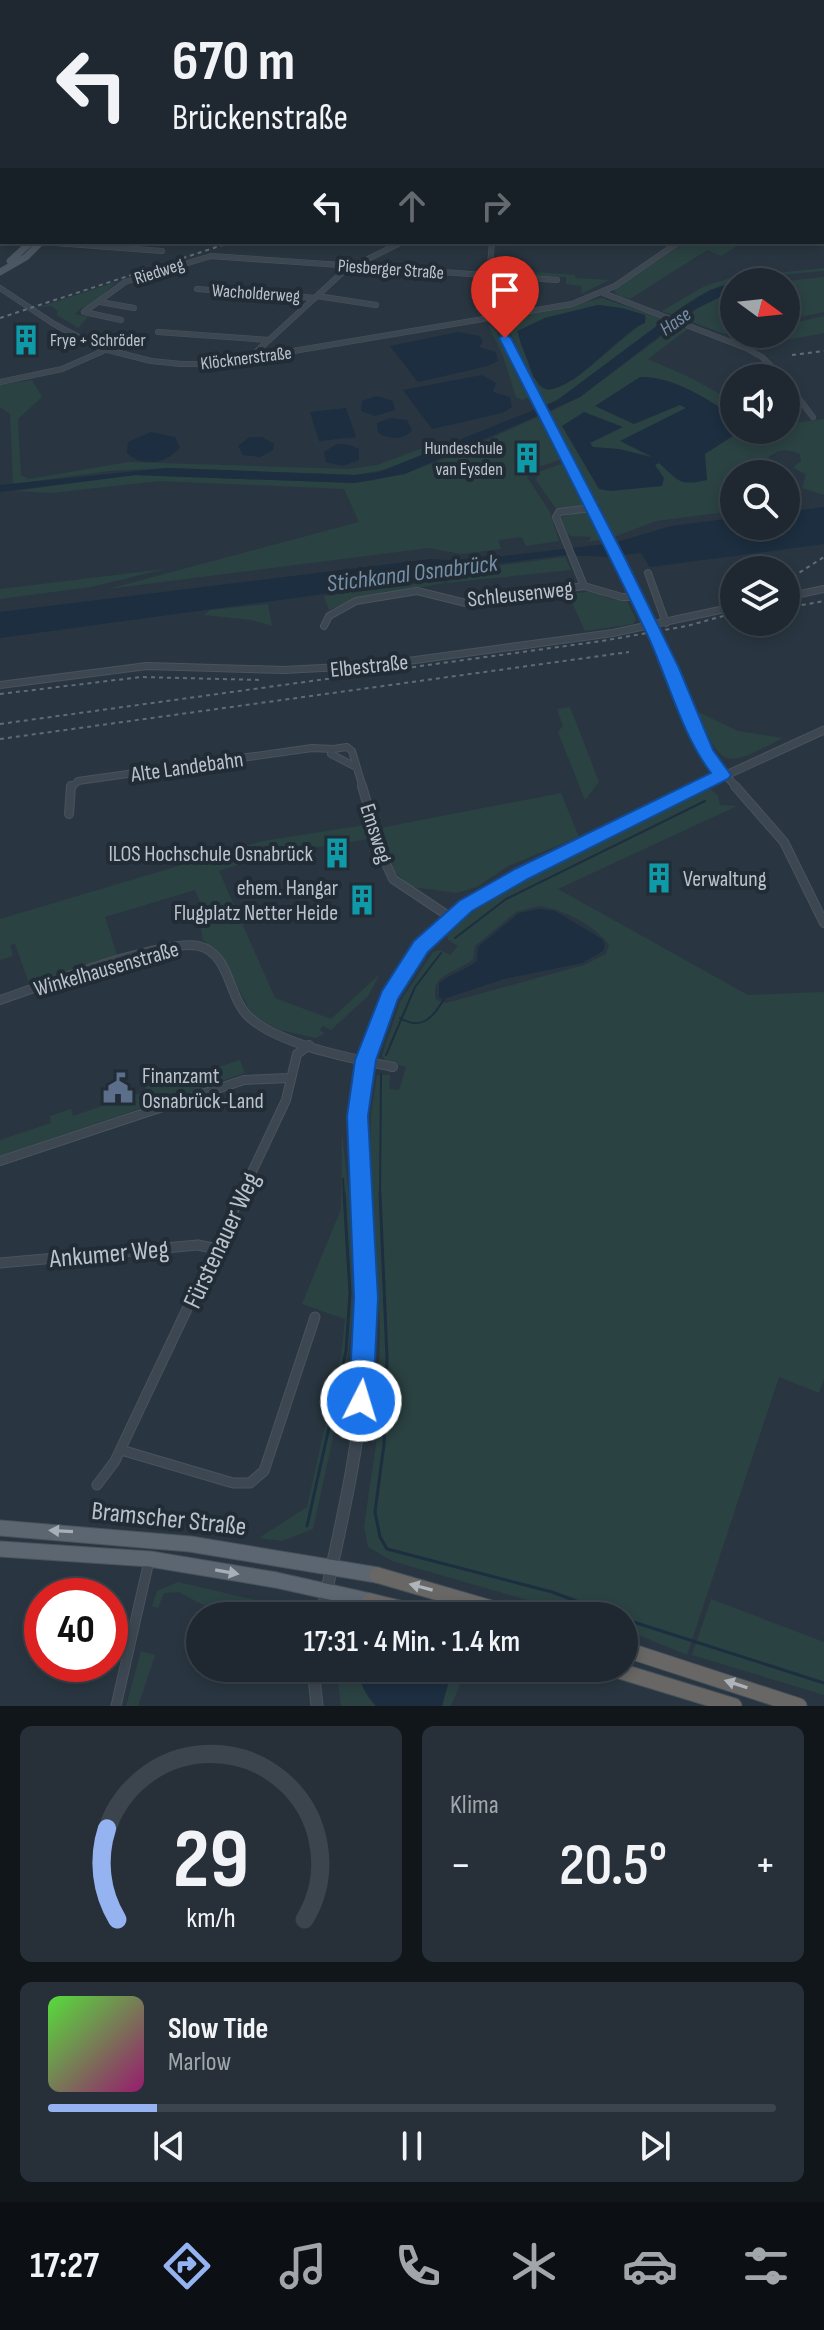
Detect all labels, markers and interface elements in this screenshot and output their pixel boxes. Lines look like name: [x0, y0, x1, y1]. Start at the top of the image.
text: 670 m: [172, 29, 295, 96]
icon: left: [40, 32, 144, 136]
text: Brückenstraße: [172, 97, 348, 140]
icon: left: [306, 184, 350, 228]
icon: ahead: [390, 184, 434, 228]
icon: right: [474, 184, 518, 228]
street label: Riedweg: [132, 254, 187, 289]
street label: Piesberger Straße: [337, 255, 445, 284]
pin: [471, 256, 539, 338]
icon: arrive: [483, 268, 527, 312]
north arrow: [720, 268, 800, 348]
map controls: [720, 268, 800, 636]
street label: Wacholderweg: [211, 280, 301, 307]
water label: Hase: [655, 302, 696, 341]
building icon: Frye + Schröder: [9, 323, 43, 357]
place label: Frye + Schröder: [50, 330, 146, 351]
street label: Klöcknerstraße: [199, 342, 293, 374]
button: sound: [720, 364, 800, 444]
place label: Hundeschule van Eysden: [424, 438, 503, 480]
building icon: Hundeschule van Eysden: [510, 441, 544, 475]
button: search: [720, 460, 800, 540]
water label: Stichkanal Osnabrück: [325, 549, 500, 598]
button: layers: [720, 556, 800, 636]
street label: Schleusenweg: [466, 576, 574, 613]
street label: Elbestraße: [329, 649, 409, 684]
street label: Alte Landebahn: [128, 746, 245, 789]
street label: Emsweg: [353, 800, 398, 867]
building icon: ILOS Hochschule Osnabrück: [320, 836, 354, 870]
place label: ILOS Hochschule Osnabrück: [108, 841, 314, 868]
building icon: Verwaltung: [642, 861, 676, 895]
place label: Verwaltung: [683, 866, 767, 893]
place label: ehem. Hangar Flugplatz Netter Heide: [174, 875, 338, 927]
building icon: ehem. Hangar Flugplatz Netter Heide: [345, 883, 379, 917]
street label: Winkelhausenstraße: [31, 936, 182, 1003]
place label: Finanzamt Osnabrück-Land: [142, 1063, 264, 1115]
public building icon: Finanzamt Osnabrück-Land: [101, 1071, 135, 1105]
street label: Fürstenauer Weg: [177, 1168, 267, 1314]
street label: Ankumer Weg: [47, 1234, 170, 1275]
position arrow: [319, 1359, 403, 1443]
street label: Bramscher Straße: [90, 1496, 248, 1543]
one-way arrow: [48, 1524, 73, 1537]
one-way arrow: [215, 1567, 240, 1579]
speed limit sign: 40: [24, 1578, 128, 1682]
one-way arrow: [409, 1580, 434, 1592]
text: 17:31 · 4 Min. · 1.4 km: [304, 1624, 520, 1660]
one-way arrow: [723, 1678, 747, 1690]
text: Klima: [450, 1790, 499, 1821]
text: 29: [173, 1811, 249, 1911]
text: 20.5°: [559, 1830, 667, 1902]
text: −: [450, 1839, 472, 1892]
text: +: [754, 1839, 776, 1892]
text: km/h: [186, 1901, 236, 1936]
text: Slow Tide: [168, 2011, 268, 2047]
text: Marlow: [168, 2047, 231, 2078]
icon: previous: [147, 2124, 191, 2168]
icon: pause: [390, 2124, 434, 2168]
icon: next: [633, 2124, 677, 2168]
icon: directions: [159, 2238, 215, 2294]
icon: music: [275, 2238, 331, 2294]
icon: phone: [390, 2238, 446, 2294]
icon: climate: [506, 2238, 562, 2294]
icon: car: [622, 2238, 678, 2294]
icon: filters: [738, 2238, 794, 2294]
text: 17:27: [30, 2245, 99, 2288]

